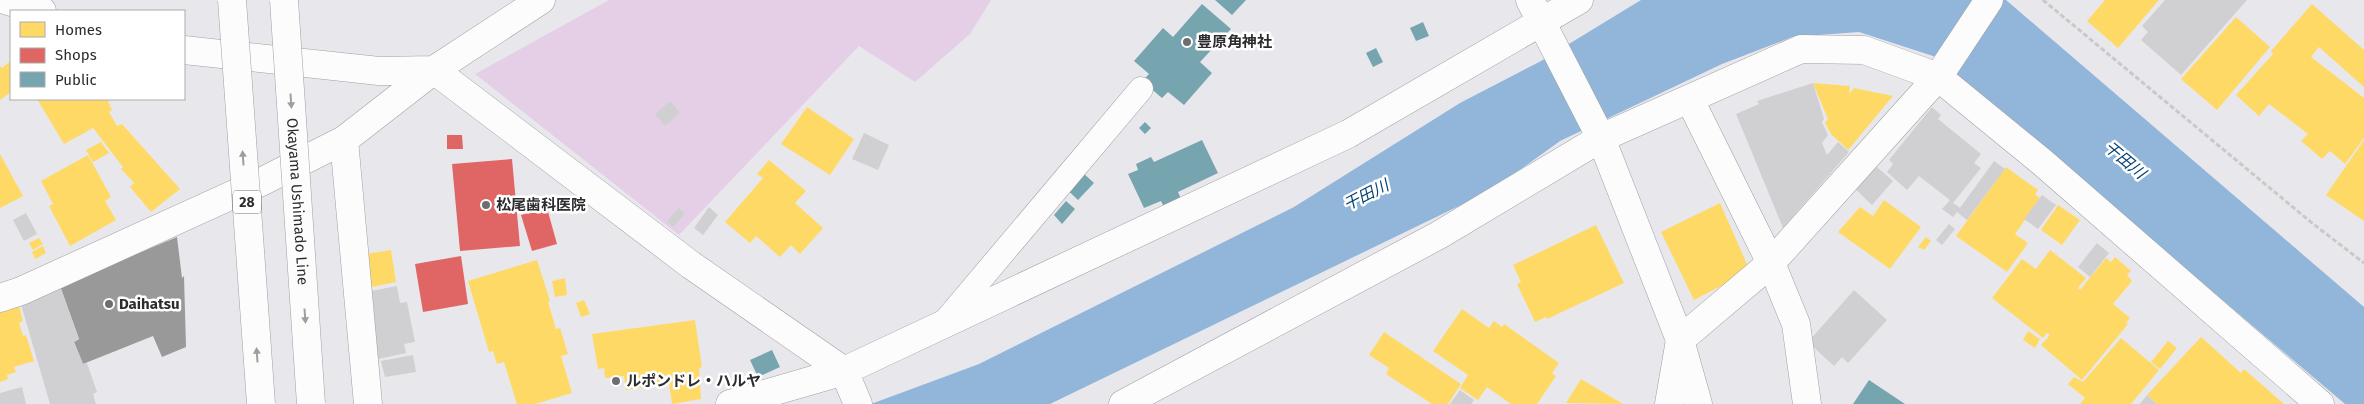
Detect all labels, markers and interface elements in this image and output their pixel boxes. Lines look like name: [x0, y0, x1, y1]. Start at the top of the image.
legend: [10, 10, 185, 100]
text: Homes: [55, 21, 102, 39]
place label: 豊原角神社: [1197, 33, 1272, 51]
marker: 豊原角神社: [1181, 36, 1193, 48]
text: Shops: [55, 46, 97, 64]
text: Public: [55, 71, 97, 89]
one-way arrow: [287, 93, 295, 109]
street label: Okayama Ushimado Line: [283, 117, 312, 286]
water label: 干田川: [2101, 137, 2151, 184]
one-way arrow: [239, 150, 247, 166]
water label: 干田川: [1340, 175, 1393, 214]
road number: 28: [233, 190, 261, 213]
place label: 松尾歯科医院: [496, 196, 586, 214]
marker: 松尾歯科医院: [480, 199, 492, 211]
place label: Daihatsu: [119, 295, 180, 313]
marker: Daihatsu: [103, 298, 115, 310]
one-way arrow: [301, 308, 309, 324]
one-way arrow: [253, 347, 261, 363]
place label: ルポンドレ・ハルヤ: [626, 372, 761, 390]
marker: ルポンドレ・ハルヤ: [610, 375, 622, 387]

